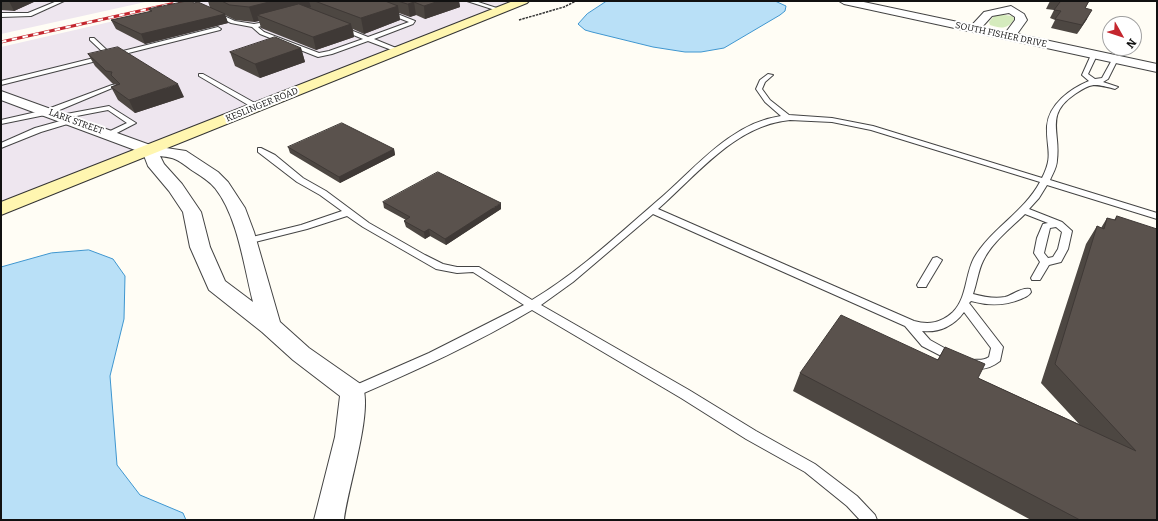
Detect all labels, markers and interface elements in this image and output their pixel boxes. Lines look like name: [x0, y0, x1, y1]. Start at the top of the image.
north arrow: [1102, 16, 1142, 56]
street label: SOUTH FISHER DRIVE: [954, 20, 1048, 50]
text: N: [1123, 36, 1139, 51]
street label: KESLINGER ROAD: [224, 86, 300, 124]
street label: LARK STREET: [47, 107, 105, 137]

